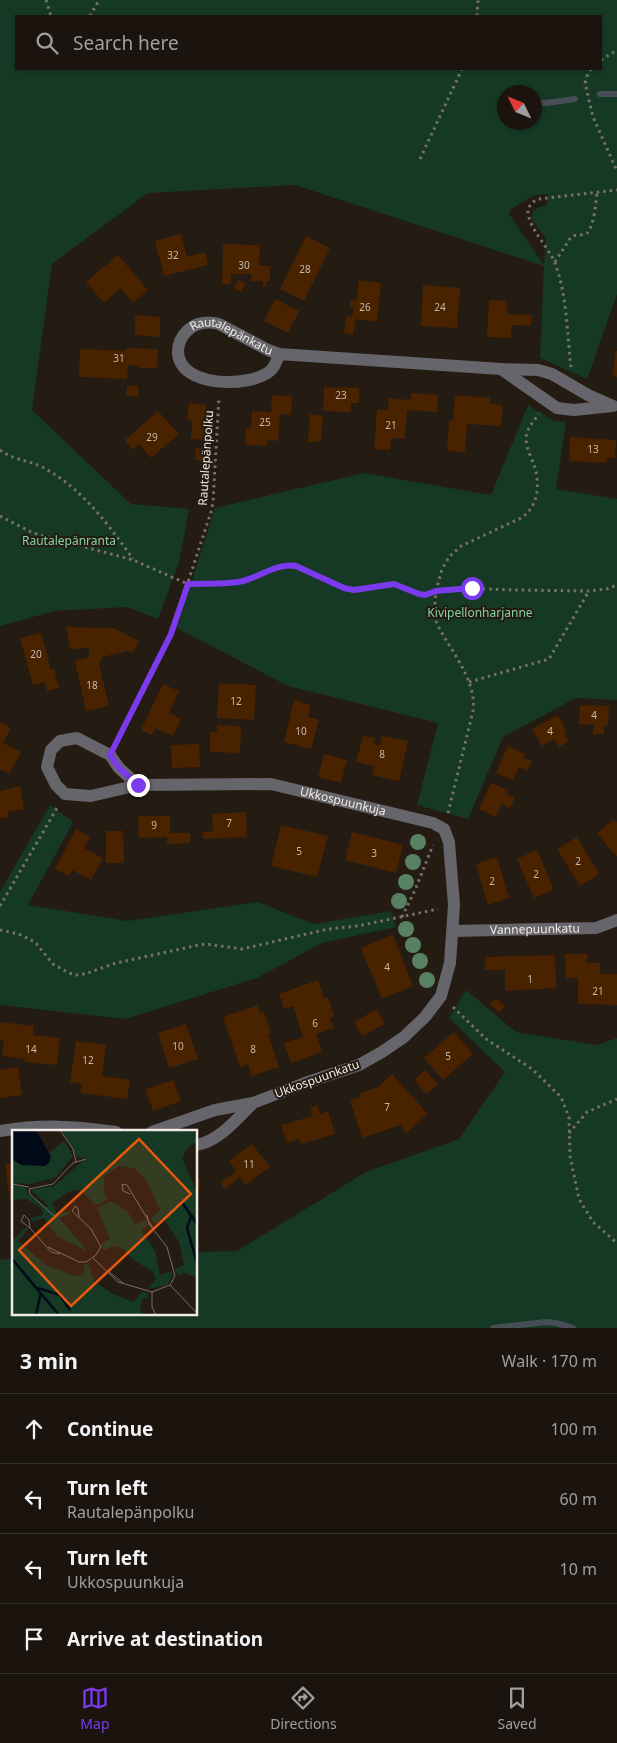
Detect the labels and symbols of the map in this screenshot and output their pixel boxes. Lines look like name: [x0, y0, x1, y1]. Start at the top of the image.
north arrow: [497, 85, 542, 130]
house number: 32: [167, 248, 179, 262]
house number: 30: [238, 258, 250, 272]
house number: 28: [299, 262, 311, 276]
house number: 26: [359, 300, 371, 314]
house number: 24: [434, 300, 446, 314]
street label: Rautalepänkatu: [186, 313, 275, 359]
house number: 31: [113, 351, 125, 365]
house number: 23: [335, 388, 347, 402]
street label: Rautalepänpolku: [194, 410, 217, 506]
house number: 25: [259, 415, 271, 429]
house number: 21: [385, 418, 397, 432]
house number: 29: [146, 430, 158, 444]
house number: 13: [587, 442, 599, 456]
park label: Rautalepänranta: [22, 532, 116, 549]
route start: [461, 577, 484, 600]
park label: Kivipellonharjanne: [427, 604, 533, 621]
house number: 20: [30, 647, 42, 661]
house number: 18: [86, 678, 98, 692]
house number: 12: [230, 694, 242, 708]
house number: 4: [591, 708, 597, 722]
house number: 10: [295, 724, 307, 738]
house number: 4: [547, 724, 553, 738]
house number: 8: [379, 747, 385, 761]
route end: [127, 774, 150, 797]
street label: Ukkospuunkuja: [298, 782, 388, 819]
house number: 7: [226, 816, 232, 830]
house number: 9: [151, 818, 157, 832]
house number: 5: [296, 844, 302, 858]
house number: 3: [371, 846, 377, 860]
house number: 2: [575, 854, 581, 868]
house number: 2: [533, 867, 539, 881]
house number: 2: [489, 874, 495, 888]
street label: Vannepuunkatu: [490, 919, 580, 938]
house number: 4: [384, 960, 390, 974]
house number: 1: [527, 972, 533, 986]
house number: 21: [592, 984, 604, 998]
house number: 6: [312, 1016, 318, 1030]
house number: 10: [172, 1039, 184, 1053]
house number: 14: [25, 1042, 37, 1056]
house number: 8: [250, 1042, 256, 1056]
house number: 5: [445, 1049, 451, 1063]
house number: 12: [82, 1053, 94, 1067]
street label: Ukkospuunkatu: [272, 1055, 362, 1102]
house number: 7: [384, 1100, 390, 1114]
inset map: [12, 1130, 198, 1316]
house number: 11: [243, 1157, 255, 1171]

